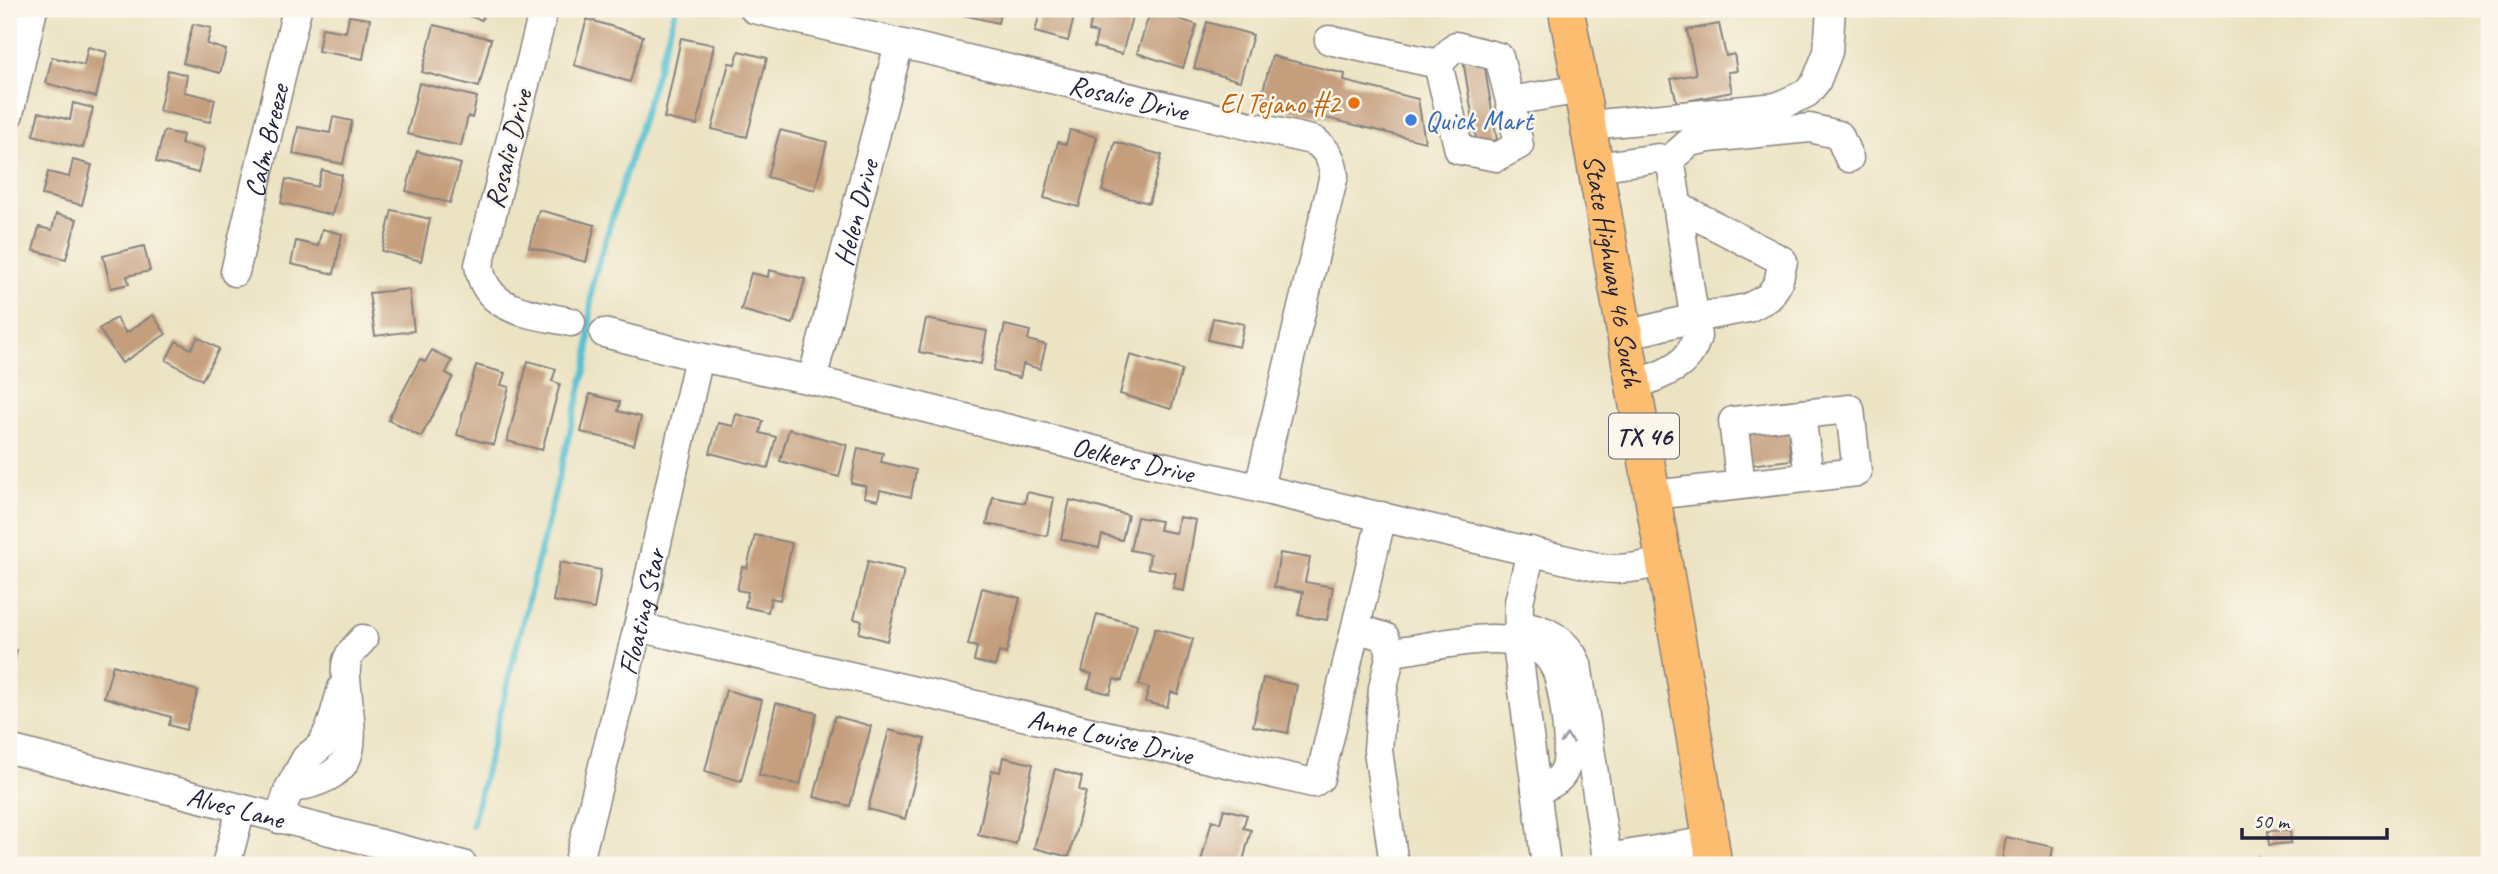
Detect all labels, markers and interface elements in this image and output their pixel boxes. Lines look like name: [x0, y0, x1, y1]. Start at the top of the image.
street label: Rosalie Drive: [1066, 66, 1194, 129]
street label: Calm Breeze: [236, 79, 297, 200]
street label: Rosalie Drive: [476, 84, 540, 212]
place label: El Tejano #2: [1220, 86, 1342, 121]
marker: El Tejano #2: [1346, 95, 1362, 111]
place label: Quick Mart: [1425, 103, 1535, 138]
marker: Quick Mart: [1403, 112, 1419, 128]
street label: State Highway 46 South: [1576, 152, 1651, 391]
street label: Helen Drive: [825, 154, 886, 269]
road number: TX 46: [1609, 414, 1679, 458]
street label: Oelkers Drive: [1069, 428, 1199, 491]
street label: Floating Star: [609, 544, 673, 678]
street label: Anne Louise Drive: [1025, 700, 1198, 773]
one-way arrow: [1560, 733, 1575, 744]
street label: Alves Lane: [184, 778, 290, 837]
scale bar: [2242, 797, 2388, 841]
text: 50 m: [2253, 808, 2291, 834]

